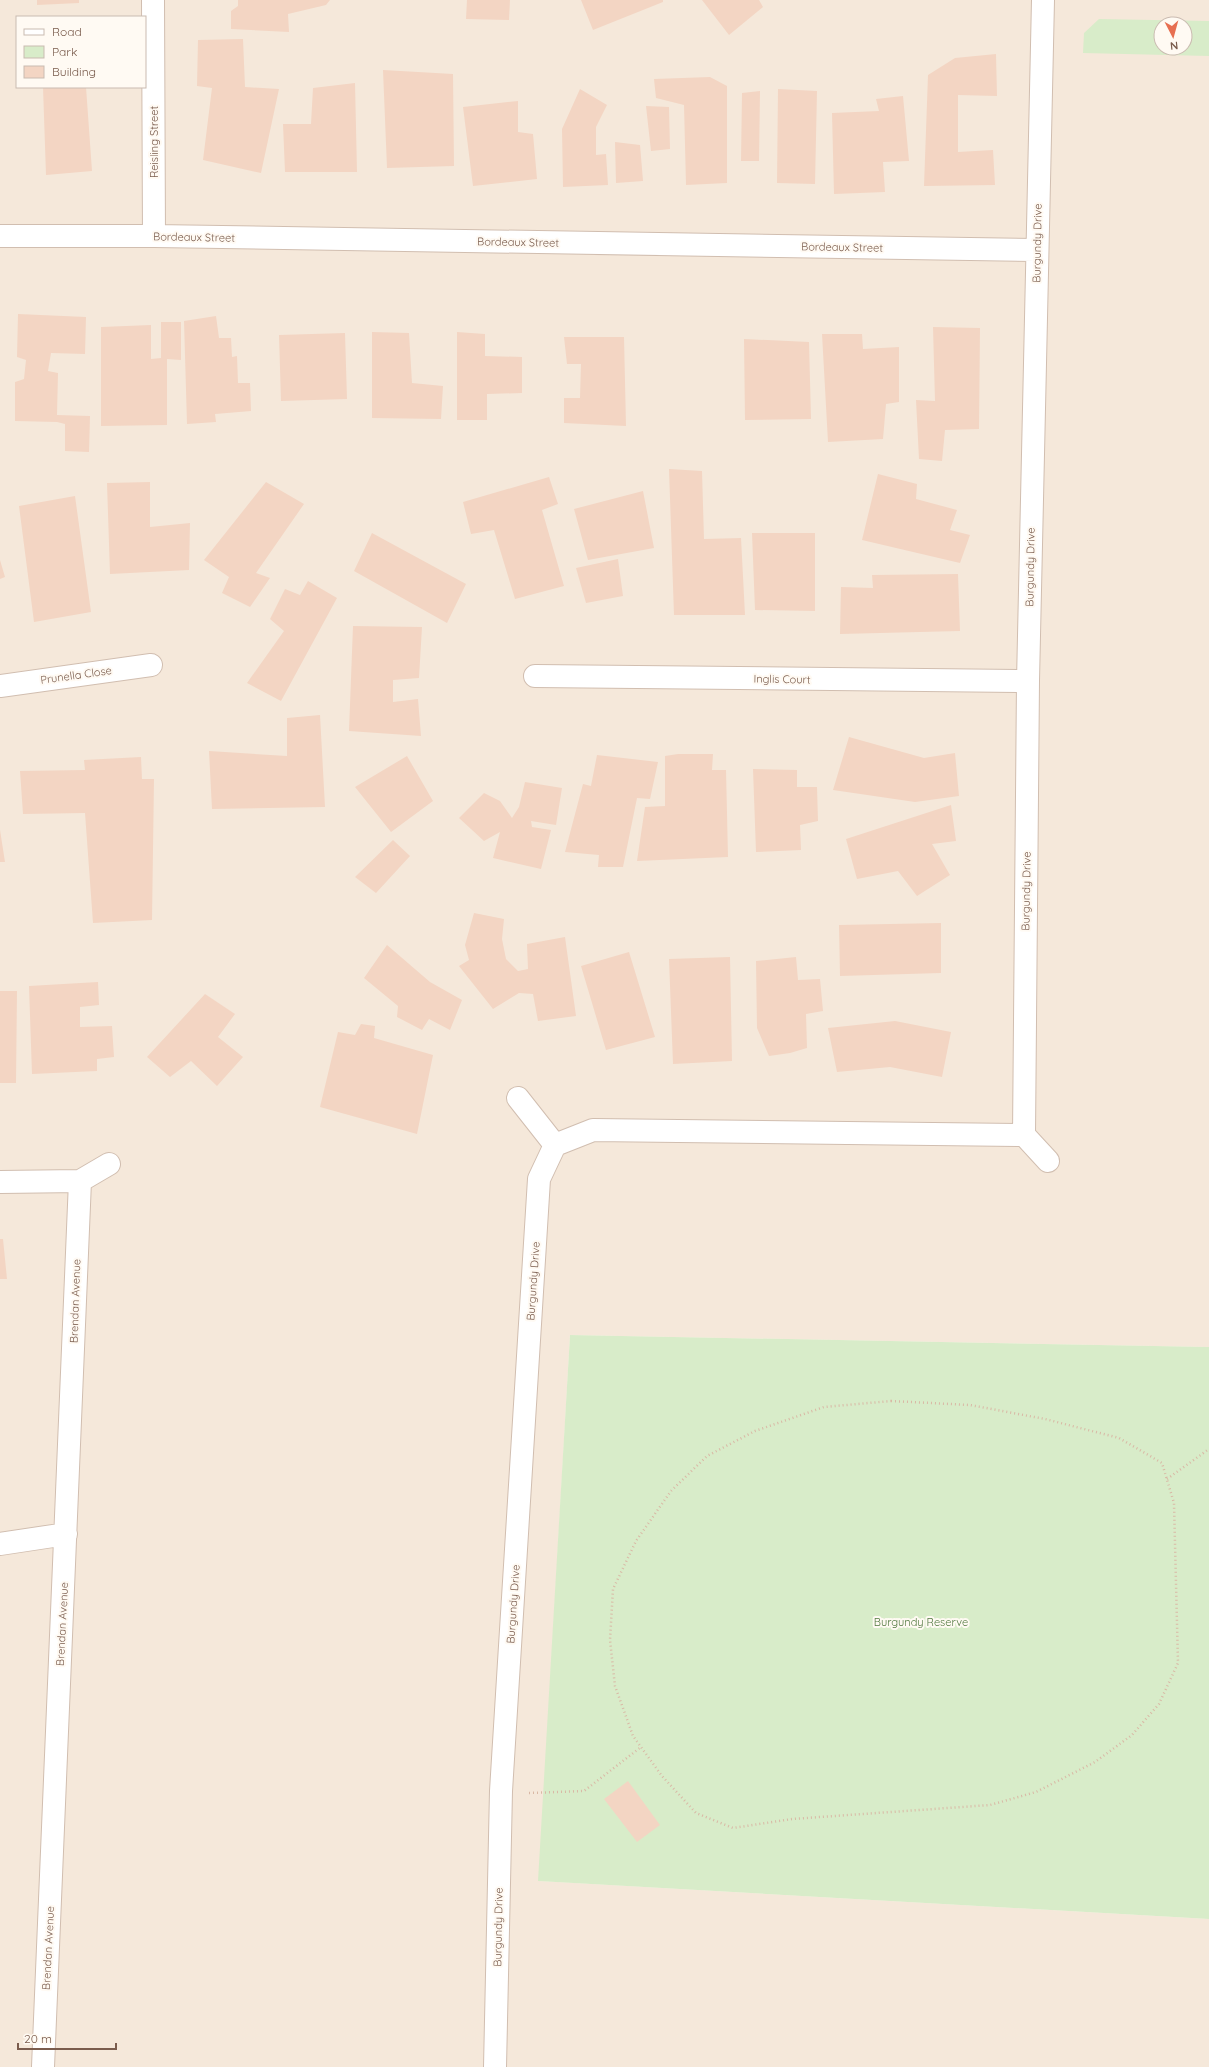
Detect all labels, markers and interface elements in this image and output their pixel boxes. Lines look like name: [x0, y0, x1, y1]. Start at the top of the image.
legend: [16, 16, 146, 88]
north arrow: [1153, 16, 1193, 56]
text: Road: [52, 24, 82, 39]
text: N: [1169, 39, 1179, 53]
text: Park: [52, 44, 77, 59]
text: Building: [52, 64, 96, 79]
street label: Reisling Street: [147, 106, 161, 178]
street label: Burgundy Drive: [1029, 203, 1045, 283]
street label: Bordeaux Street: [153, 229, 235, 245]
street label: Bordeaux Street: [477, 234, 559, 250]
street label: Bordeaux Street: [801, 239, 883, 255]
street label: Burgundy Drive: [1022, 527, 1038, 607]
street label: Prunella Close: [39, 663, 113, 687]
street label: Inglis Court: [753, 672, 811, 687]
street label: Burgundy Drive: [1018, 851, 1034, 931]
street label: Burgundy Drive: [523, 1241, 543, 1321]
street label: Brendan Avenue: [67, 1259, 83, 1343]
street label: Burgundy Drive: [503, 1564, 523, 1644]
street label: Brendan Avenue: [53, 1582, 71, 1666]
park label: Burgundy Reserve: [874, 1615, 968, 1629]
street label: Burgundy Drive: [490, 1887, 506, 1967]
street label: Brendan Avenue: [39, 1906, 57, 1990]
scale bar: [18, 2025, 116, 2051]
text: 20 m: [24, 2031, 52, 2046]

